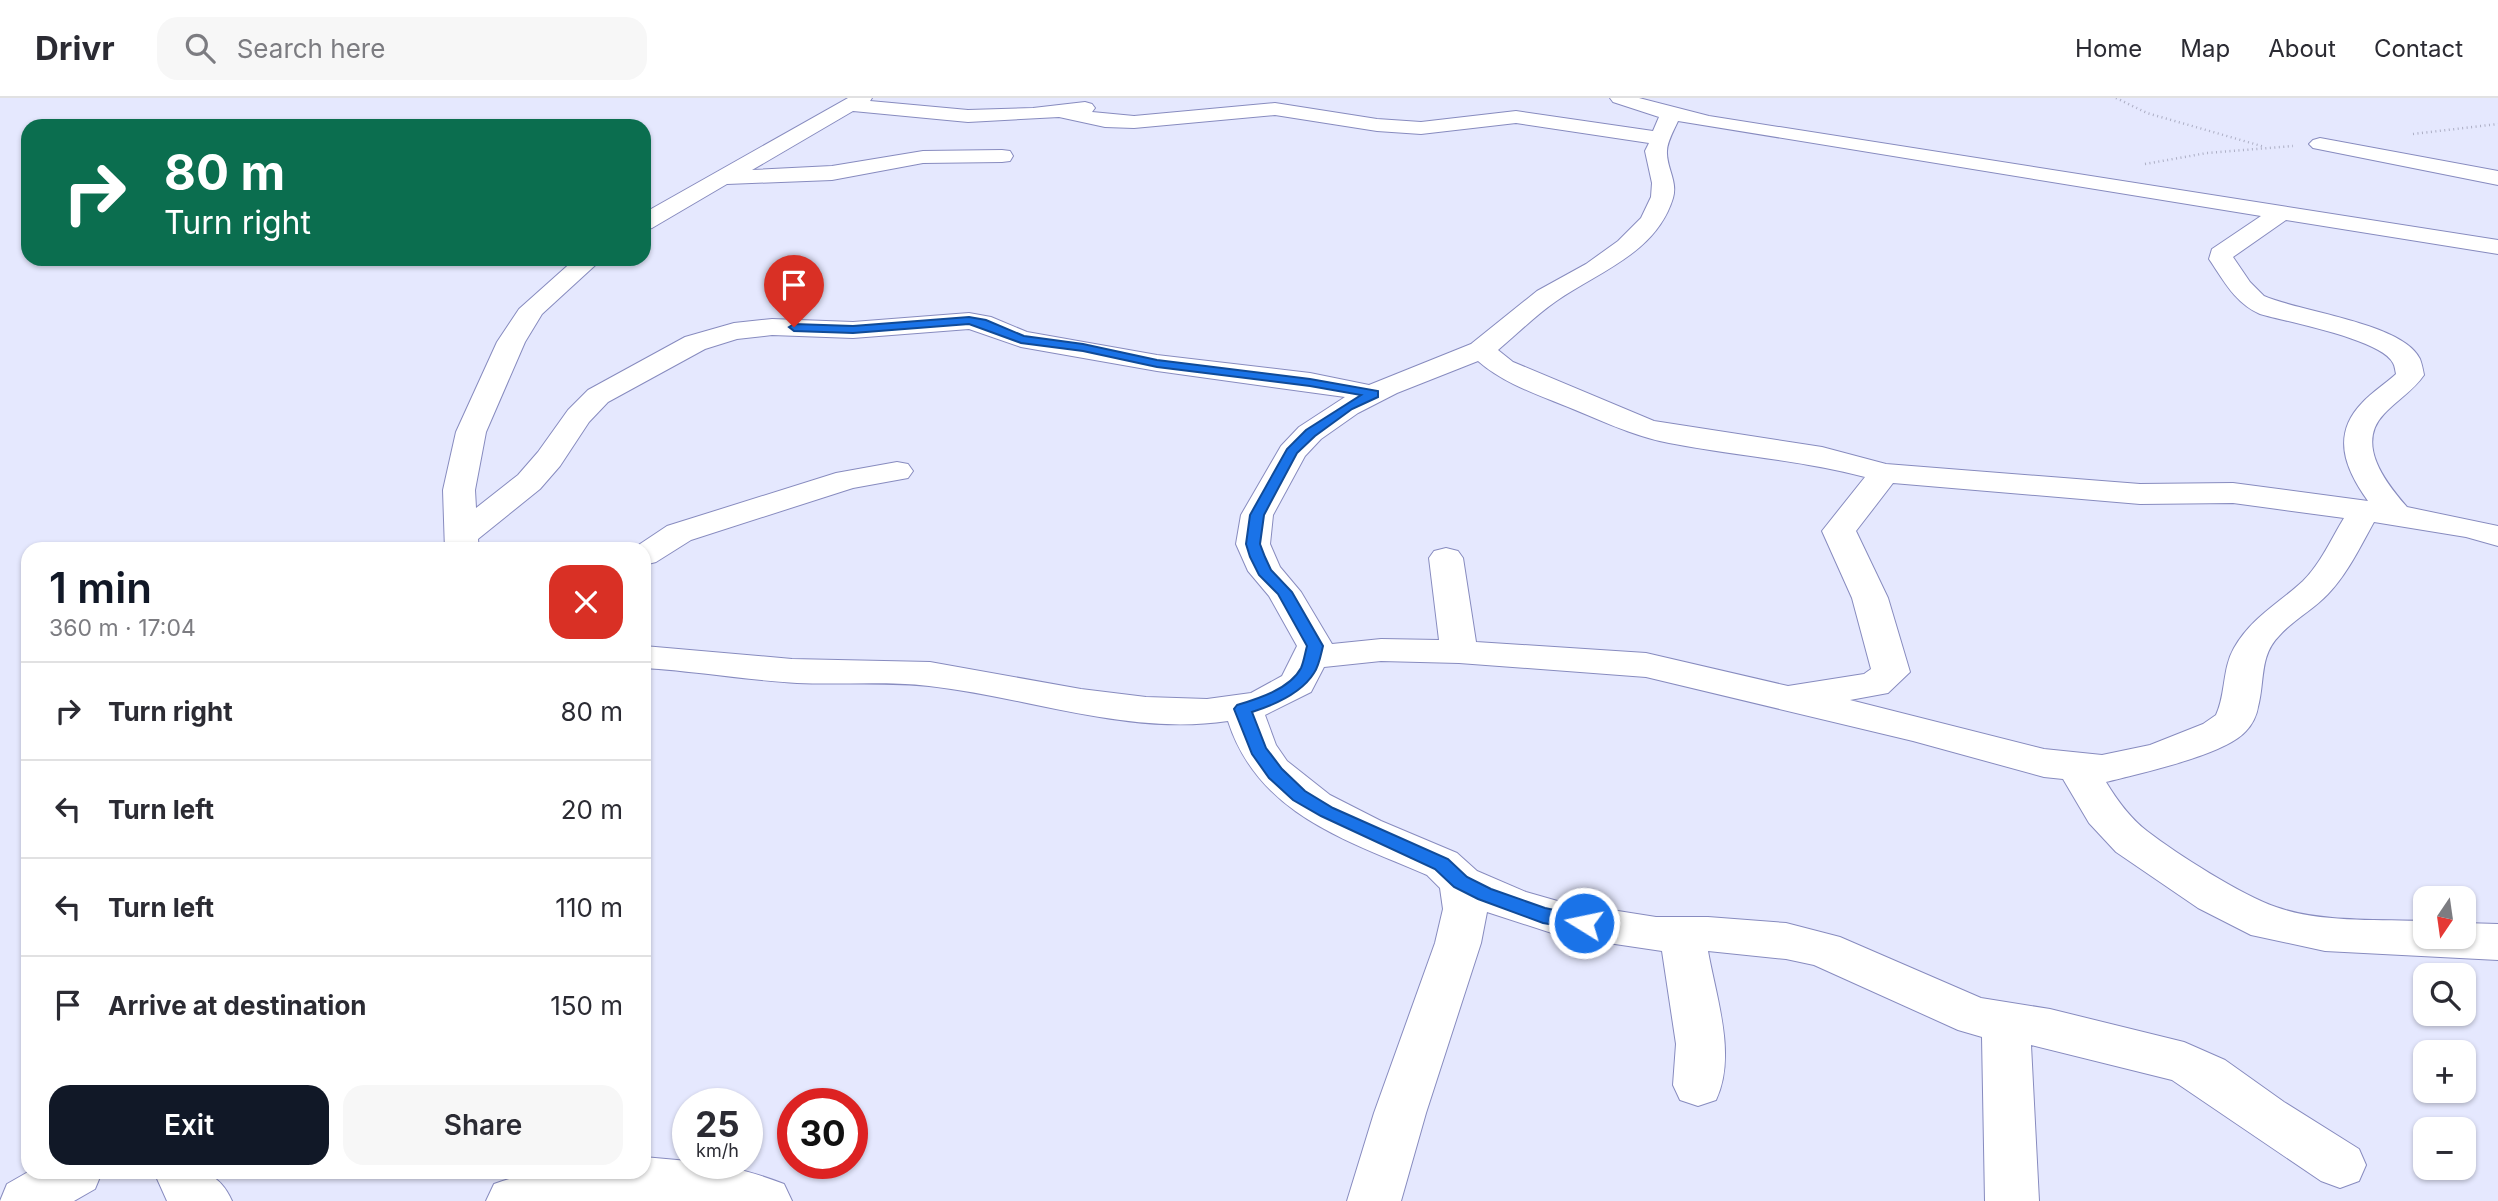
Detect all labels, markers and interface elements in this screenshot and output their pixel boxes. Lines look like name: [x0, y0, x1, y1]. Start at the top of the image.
search box: [157, 17, 647, 80]
text: Drivr: [35, 28, 115, 68]
icon: search: [181, 29, 219, 67]
text: Search here: [237, 33, 385, 64]
text: Home: [2075, 34, 2142, 63]
text: Map: [2180, 34, 2230, 63]
text: About: [2268, 34, 2336, 63]
text: Contact: [2374, 34, 2463, 63]
text: 80 m: [164, 143, 285, 202]
icon: right: [49, 147, 140, 238]
text: Turn right: [164, 203, 311, 242]
pin: [764, 255, 824, 327]
icon: arrive: [775, 266, 813, 304]
text: 1 min: [49, 562, 152, 613]
button: close: [549, 565, 623, 639]
text: 360 m · 17:04: [49, 614, 196, 642]
icon: right: [49, 692, 87, 730]
text: Turn right: [108, 696, 233, 727]
text: 80 m: [560, 696, 623, 727]
icon: left: [49, 790, 87, 828]
text: Turn left: [108, 794, 214, 825]
text: 20 m: [561, 794, 623, 825]
position arrow: [1547, 886, 1621, 960]
north arrow: [2413, 886, 2476, 948]
map controls: [2413, 886, 2476, 1180]
icon: left: [49, 888, 87, 926]
text: Turn left: [108, 892, 214, 923]
text: 110 m: [555, 892, 623, 923]
button: search: [2413, 963, 2476, 1026]
icon: arrive: [49, 986, 87, 1024]
text: Arrive at destination: [108, 990, 367, 1021]
text: 150 m: [550, 990, 623, 1021]
button: +: [2413, 1040, 2476, 1103]
button: Exit: [49, 1085, 329, 1165]
button: Share: [343, 1085, 623, 1165]
speed limit sign: 30: [777, 1088, 868, 1179]
text: 25: [695, 1103, 740, 1145]
button: −: [2413, 1117, 2476, 1180]
text: km/h: [696, 1140, 739, 1161]

